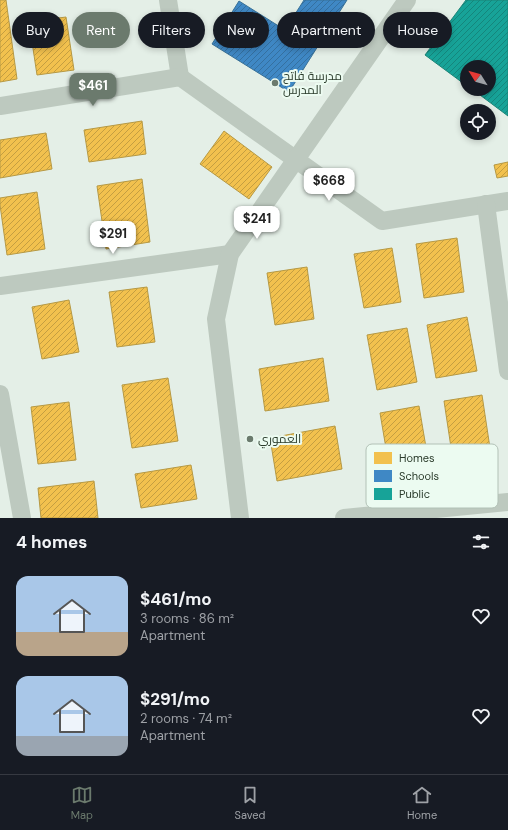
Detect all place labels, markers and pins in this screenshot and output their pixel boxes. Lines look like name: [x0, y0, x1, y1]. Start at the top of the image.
place label: مدرسة فاتح المدرس: [283, 68, 342, 98]
pin: $461: [69, 73, 117, 107]
marker: مدرسة فاتح المدرس: [270, 78, 280, 88]
pin: $668: [305, 168, 353, 202]
pin: $241: [233, 206, 281, 240]
pin: $291: [89, 221, 137, 255]
place label: العموري: [258, 431, 301, 449]
marker: العموري: [245, 434, 255, 444]

